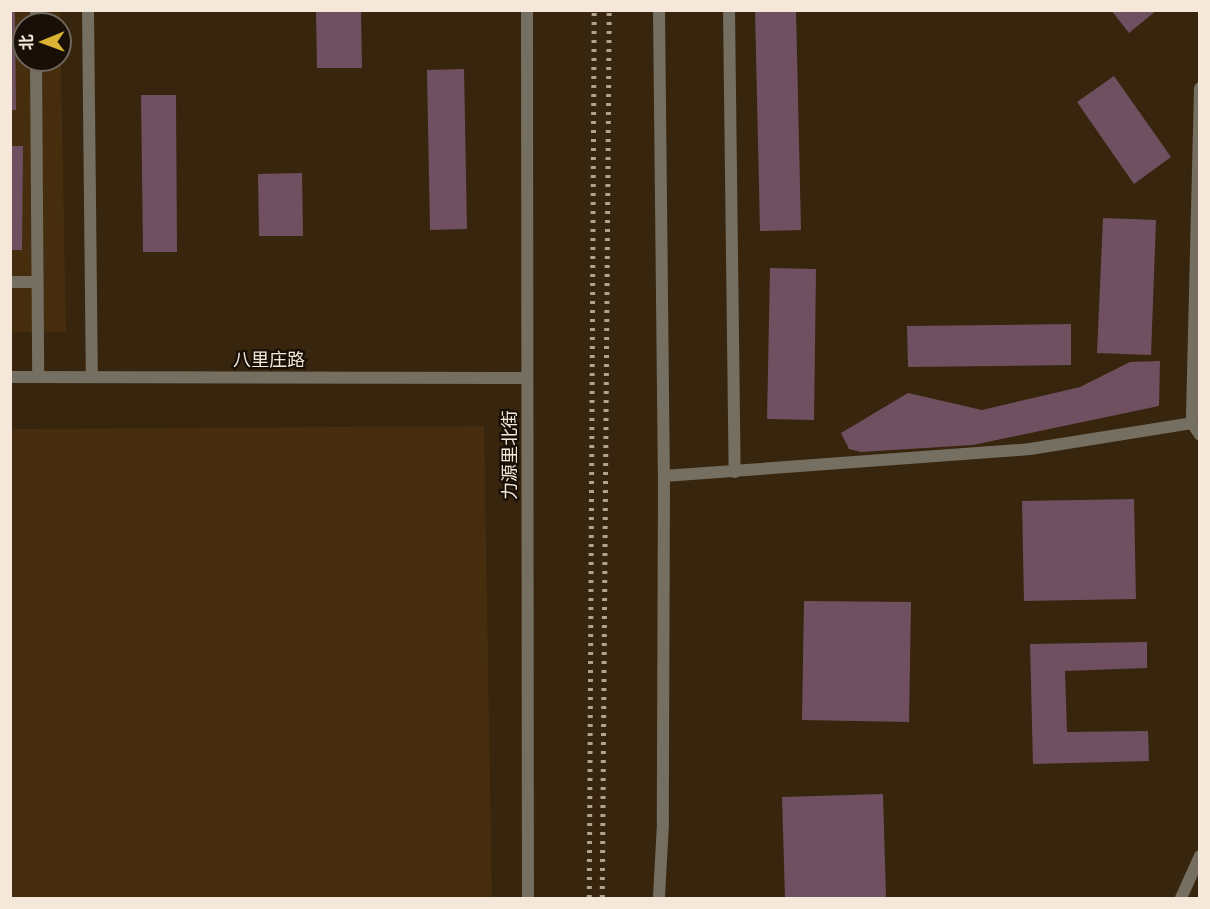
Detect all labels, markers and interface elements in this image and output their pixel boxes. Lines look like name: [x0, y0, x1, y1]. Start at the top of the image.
north arrow: [12, 12, 72, 72]
text: 北: [15, 34, 37, 50]
street label: 八里庄路: [233, 348, 305, 370]
street label: 力源里北街: [498, 410, 520, 500]

